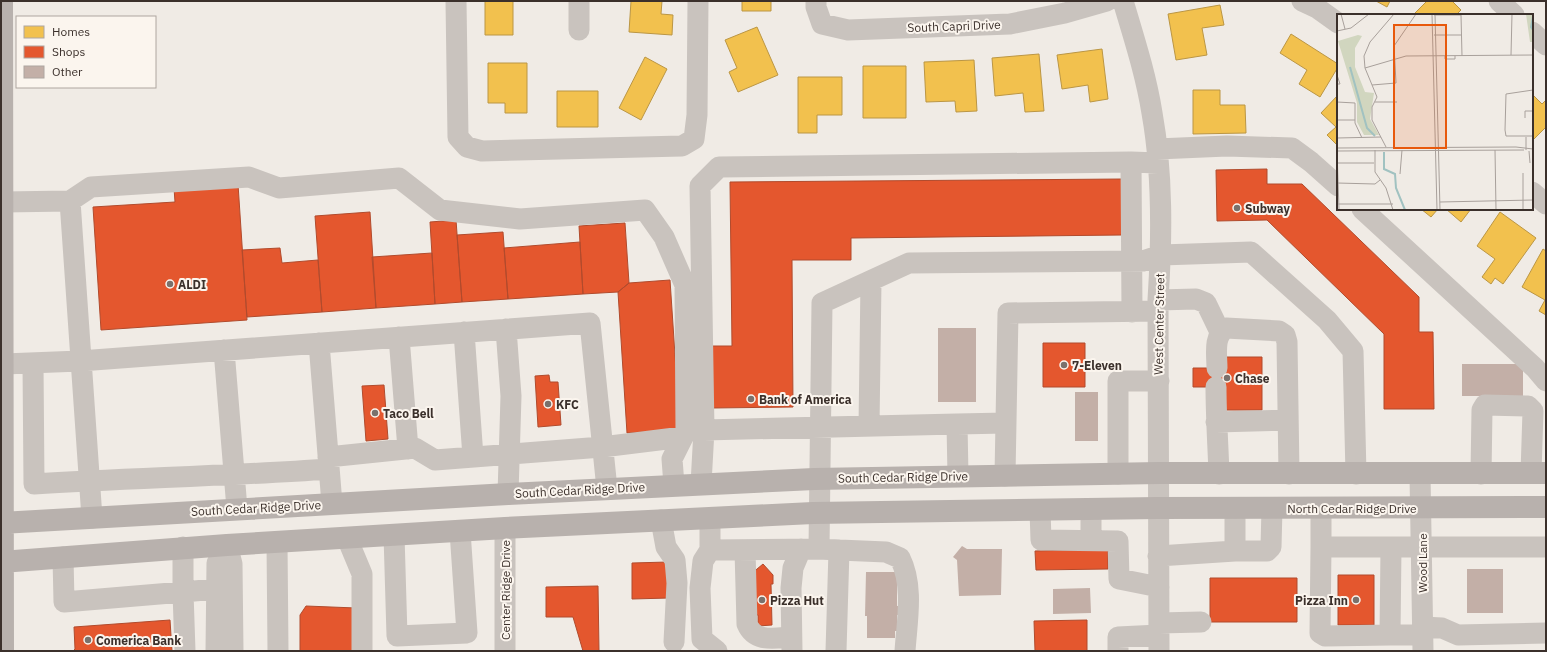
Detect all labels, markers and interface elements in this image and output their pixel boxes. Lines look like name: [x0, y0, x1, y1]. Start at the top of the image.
inset map: [1337, 14, 1533, 210]
legend: [16, 16, 156, 88]
street label: South Capri Drive: [907, 17, 1001, 35]
text: Homes: [52, 24, 90, 39]
text: Shops: [52, 44, 85, 59]
text: Other: [52, 64, 83, 79]
place label: Subway: [1245, 201, 1290, 216]
marker: Subway: [1232, 203, 1242, 213]
street label: West Center Street: [1151, 273, 1167, 375]
place label: ALDI: [178, 277, 206, 292]
marker: ALDI: [165, 279, 175, 289]
place label: 7-Eleven: [1072, 358, 1122, 373]
marker: 7-Eleven: [1059, 360, 1069, 370]
place label: Chase: [1235, 371, 1270, 386]
marker: Chase: [1222, 373, 1232, 383]
place label: Bank of America: [759, 392, 852, 407]
marker: Bank of America: [746, 394, 756, 404]
place label: KFC: [556, 397, 579, 412]
marker: KFC: [543, 399, 553, 409]
place label: Taco Bell: [383, 406, 434, 421]
marker: Taco Bell: [370, 408, 380, 418]
street label: South Cedar Ridge Drive: [838, 468, 969, 486]
street label: South Cedar Ridge Drive: [515, 479, 646, 501]
street label: South Cedar Ridge Drive: [191, 497, 322, 519]
street label: North Cedar Ridge Drive: [1287, 501, 1417, 516]
street label: Wood Lane: [1415, 533, 1430, 593]
street label: Center Ridge Drive: [498, 540, 513, 640]
place label: Pizza Hut: [770, 593, 824, 608]
place label: Pizza Inn: [1295, 593, 1348, 608]
marker: Pizza Hut: [757, 595, 767, 605]
marker: Pizza Inn: [1351, 595, 1361, 605]
place label: Comerica Bank: [96, 633, 181, 648]
marker: Comerica Bank: [83, 635, 93, 645]

